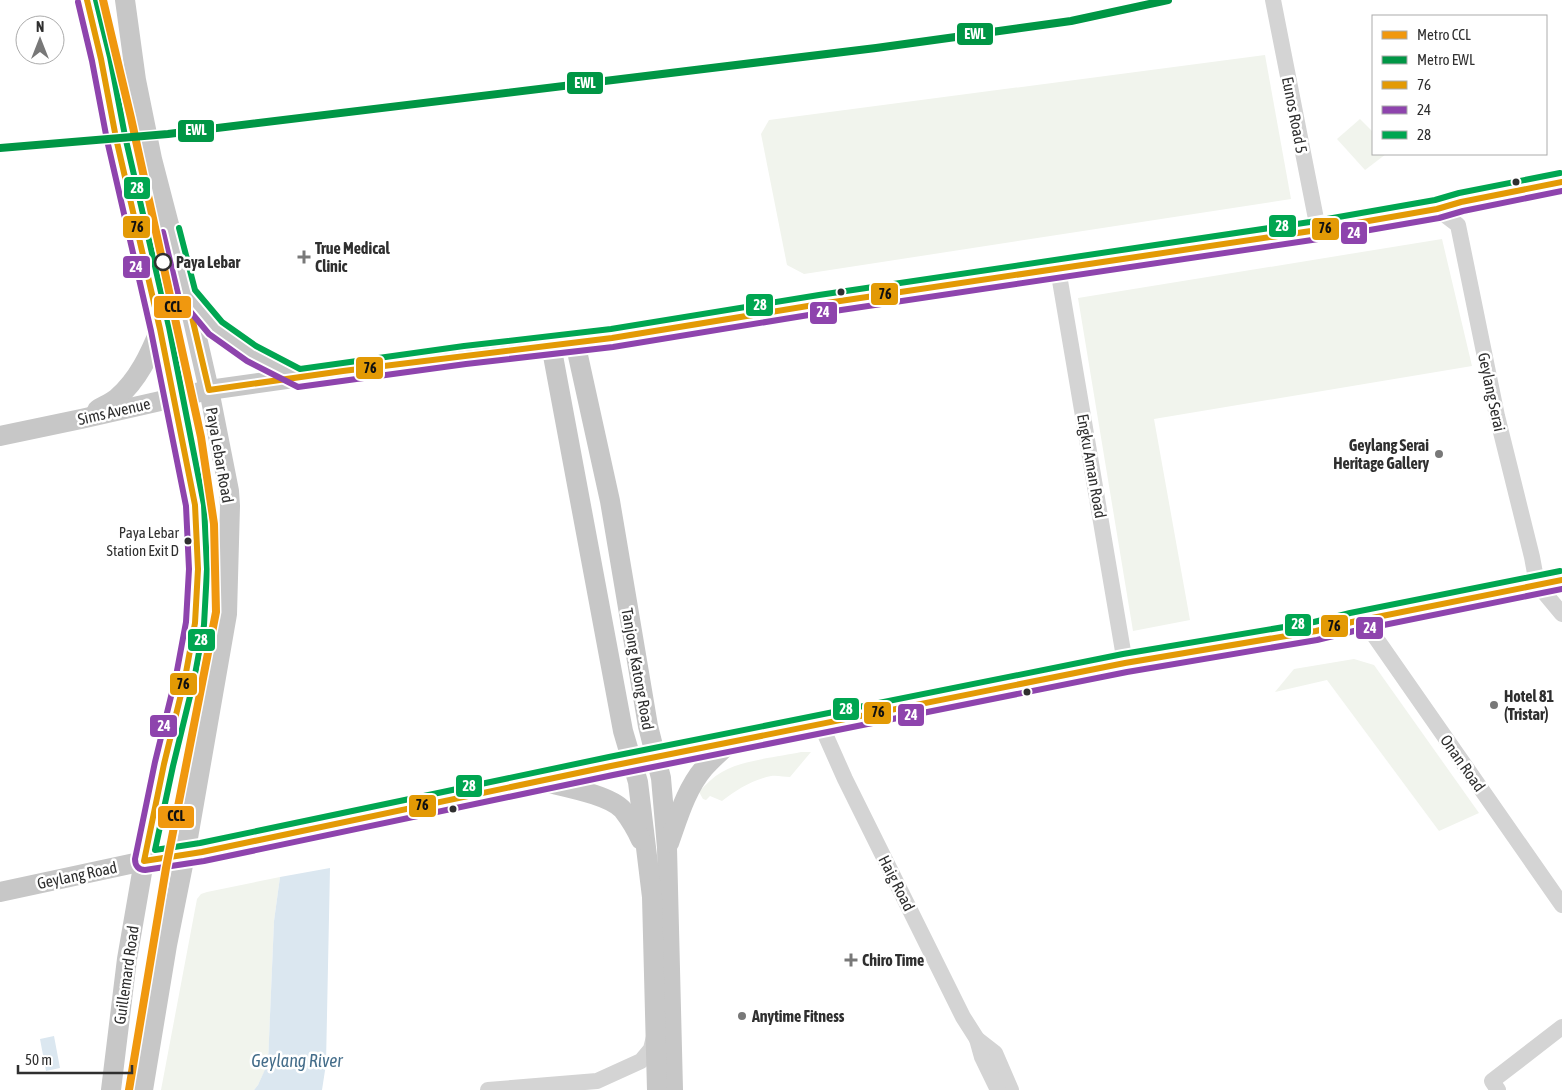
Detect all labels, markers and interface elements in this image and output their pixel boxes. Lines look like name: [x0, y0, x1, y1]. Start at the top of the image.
north arrow: [15, 15, 65, 65]
legend: [1372, 15, 1547, 155]
text: N: [36, 19, 44, 35]
line badge: EWL: [956, 22, 994, 46]
text: EWL: [964, 26, 986, 42]
text: Metro CCL: [1417, 26, 1471, 43]
text: Metro EWL: [1417, 51, 1475, 68]
line badge: EWL: [566, 71, 604, 95]
text: EWL: [574, 75, 596, 91]
street label: Eunos Road 5: [1279, 75, 1311, 155]
text: 76: [1417, 76, 1431, 93]
text: 24: [1417, 101, 1431, 118]
line badge: EWL: [177, 119, 215, 143]
text: EWL: [185, 122, 207, 138]
text: 28: [1417, 126, 1431, 143]
line badge: 28: [123, 176, 151, 200]
unlabelled marker: [1511, 177, 1521, 187]
text: 28: [130, 180, 144, 196]
line badge: 28: [1268, 214, 1297, 238]
line badge: 76: [122, 215, 151, 239]
line badge: 76: [1311, 217, 1340, 241]
text: 28: [1275, 218, 1289, 234]
text: 76: [130, 219, 144, 235]
text: 76: [1318, 220, 1332, 236]
line badge: 24: [1340, 221, 1368, 245]
text: 24: [1347, 225, 1361, 241]
place label: True Medical Clinic: [315, 239, 390, 275]
marker: True Medical Clinic: [297, 250, 311, 264]
marker: Paya Lebar: [154, 253, 172, 271]
place label: Paya Lebar: [176, 253, 241, 271]
line badge: 24: [122, 255, 151, 279]
text: 24: [129, 259, 143, 275]
line badge: 76: [870, 282, 899, 306]
text: 76: [878, 286, 892, 302]
unlabelled marker: [836, 287, 846, 297]
line badge: 28: [745, 293, 774, 317]
line badge: CCL: [153, 295, 192, 319]
text: 28: [753, 297, 767, 313]
text: CCL: [164, 299, 182, 315]
line badge: 24: [809, 301, 838, 325]
text: 24: [816, 304, 830, 320]
street label: Geylang Serai: [1474, 351, 1509, 433]
line badge: 76: [355, 356, 384, 380]
text: 76: [363, 360, 377, 376]
street label: Sims Avenue: [76, 394, 152, 428]
street label: Paya Lebar Road: [202, 406, 237, 504]
street label: Engku Aman Road: [1073, 412, 1110, 520]
place label: Geylang Serai Heritage Gallery: [1333, 436, 1429, 472]
marker: Geylang Serai Heritage Gallery: [1433, 448, 1445, 460]
place label: Paya Lebar Station Exit D: [107, 524, 180, 559]
marker: Paya Lebar Station Exit D: [183, 536, 193, 546]
street label: Tanjong Katong Road: [617, 607, 658, 732]
line badge: 28: [1284, 613, 1312, 637]
line badge: 76: [1320, 614, 1349, 638]
text: 28: [1291, 616, 1305, 632]
line badge: 24: [1355, 616, 1384, 640]
text: 76: [1327, 618, 1341, 634]
text: 24: [1363, 620, 1377, 636]
line badge: 28: [187, 628, 216, 652]
text: 28: [194, 632, 208, 648]
line badge: 76: [169, 672, 198, 696]
text: 76: [176, 676, 190, 692]
unlabelled marker: [1022, 687, 1032, 697]
place label: Hotel 81 (Tristar): [1504, 687, 1554, 723]
line badge: 28: [832, 697, 860, 721]
marker: Hotel 81 (Tristar): [1488, 699, 1500, 711]
text: 28: [839, 701, 853, 717]
line badge: 76: [863, 701, 892, 725]
line badge: 24: [897, 703, 925, 727]
text: 76: [871, 704, 885, 720]
text: 24: [904, 707, 918, 723]
line badge: 24: [149, 714, 178, 738]
text: 24: [157, 718, 171, 734]
street label: Onan Road: [1437, 731, 1489, 795]
line badge: 28: [455, 774, 483, 798]
text: 28: [462, 778, 476, 794]
line badge: 76: [408, 794, 437, 818]
text: 76: [415, 797, 429, 813]
unlabelled marker: [448, 804, 458, 814]
line badge: CCL: [157, 805, 195, 829]
text: CCL: [167, 808, 185, 824]
street label: Haig Road: [874, 852, 919, 914]
street label: Geylang Road: [35, 858, 119, 893]
street label: Guillemard Road: [110, 924, 142, 1026]
place label: Chiro Time: [862, 951, 924, 969]
marker: Chiro Time: [844, 953, 858, 967]
place label: Anytime Fitness: [751, 1007, 845, 1025]
marker: Anytime Fitness: [736, 1010, 748, 1022]
scale bar: [18, 1042, 131, 1074]
water label: Geylang River: [251, 1050, 343, 1071]
text: 50 m: [25, 1051, 52, 1068]

